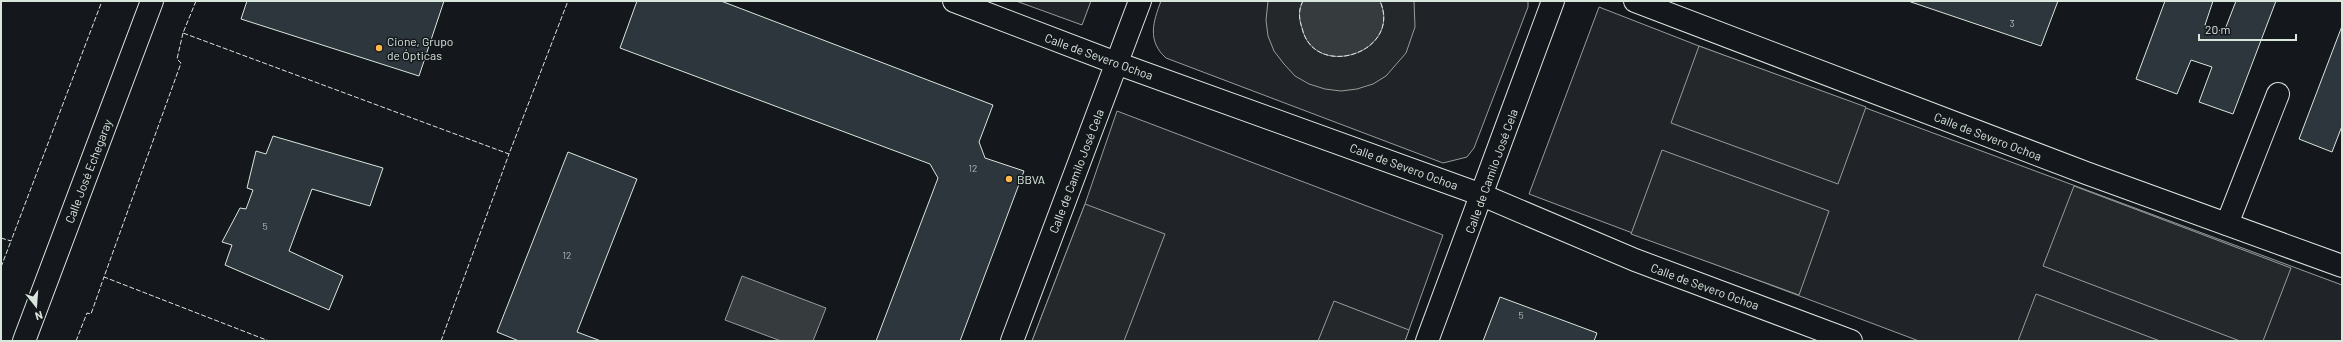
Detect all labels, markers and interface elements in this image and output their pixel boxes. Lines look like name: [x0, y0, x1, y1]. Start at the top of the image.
scale bar: [2199, 16, 2296, 42]
house number: 3: [2009, 17, 2015, 29]
text: 20 m: [2205, 22, 2231, 36]
street label: Calle de Severo Ochoa: [1043, 30, 1155, 82]
place label: Cione, Grupo de Ópticas: [387, 34, 453, 62]
marker: Cione, Grupo de Ópticas: [374, 43, 384, 53]
street label: Calle de Camilo José Cela: [1046, 107, 1106, 235]
street label: Calle de Camilo José Cela: [1462, 107, 1520, 235]
street label: Calle de Severo Ochoa: [1932, 109, 2044, 163]
street label: Calle José Echegaray: [62, 117, 114, 225]
street label: Calle de Severo Ochoa: [1348, 140, 1460, 192]
house number: 12: [969, 162, 977, 174]
place label: BBVA: [1017, 172, 1045, 186]
marker: BBVA: [1004, 174, 1014, 184]
house number: 5: [262, 220, 268, 232]
house number: 12: [563, 249, 571, 261]
street label: Calle de Severo Ochoa: [1649, 260, 1761, 312]
north arrow: [16, 286, 56, 326]
text: N: [34, 309, 44, 323]
house number: 5: [1518, 309, 1524, 321]

